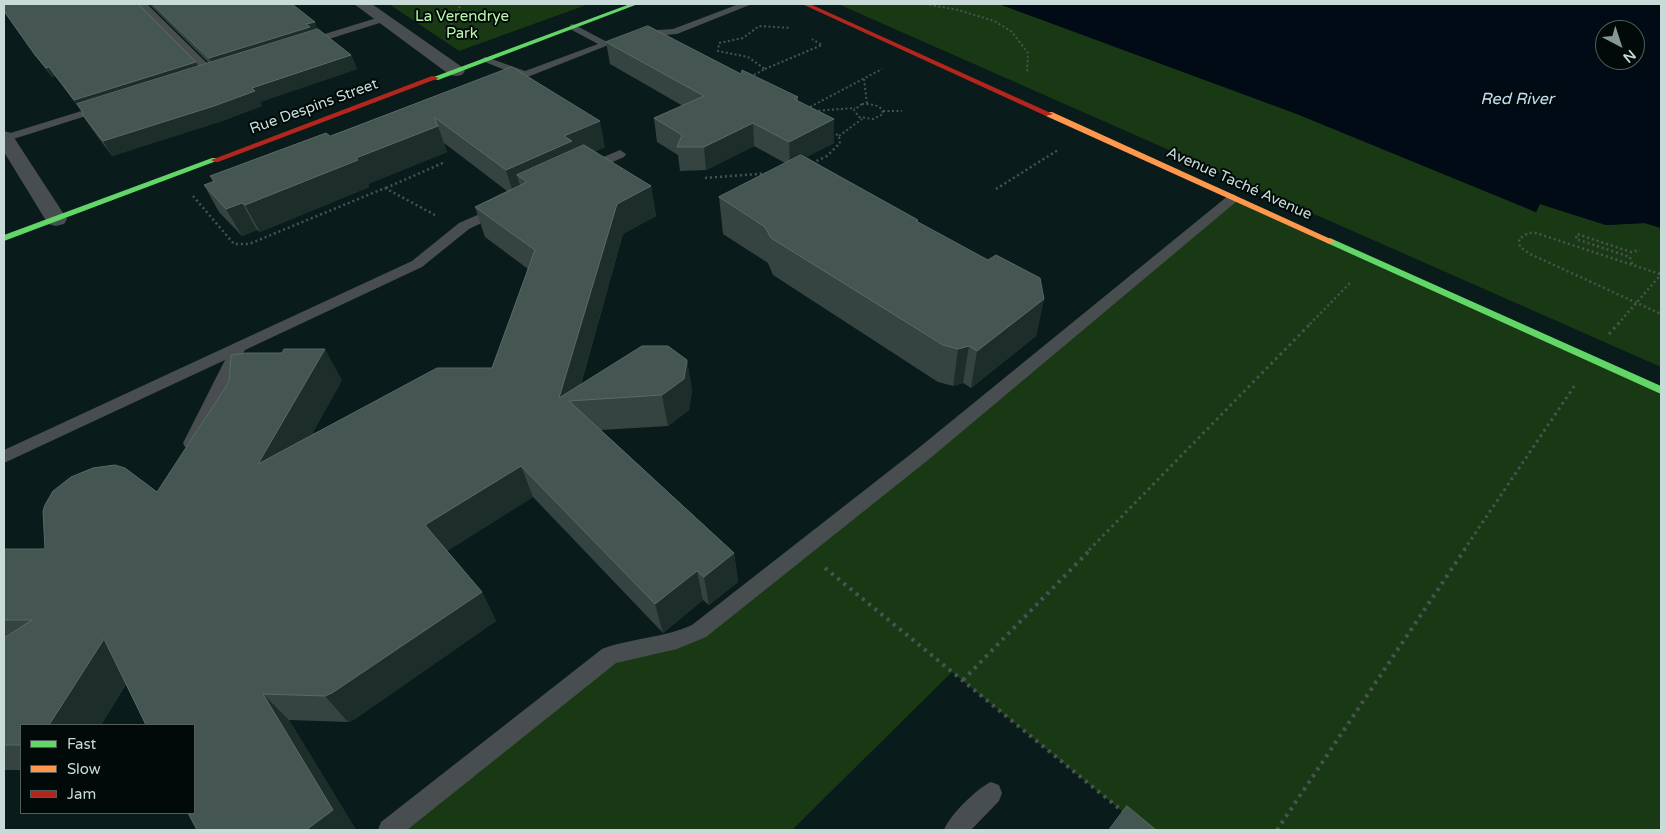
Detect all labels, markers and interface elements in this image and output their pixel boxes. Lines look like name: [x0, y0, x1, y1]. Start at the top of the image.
park label: La Verendrye Park: [415, 8, 509, 43]
north arrow: [1595, 20, 1645, 70]
text: N: [1620, 46, 1639, 66]
street label: Rue Despins Street: [247, 75, 381, 139]
water label: Red River: [1480, 90, 1554, 110]
street label: Avenue Taché Avenue: [1164, 144, 1314, 224]
legend: [20, 724, 195, 814]
text: Fast: [67, 735, 96, 753]
text: Slow: [67, 760, 101, 778]
text: Jam: [67, 785, 96, 803]

